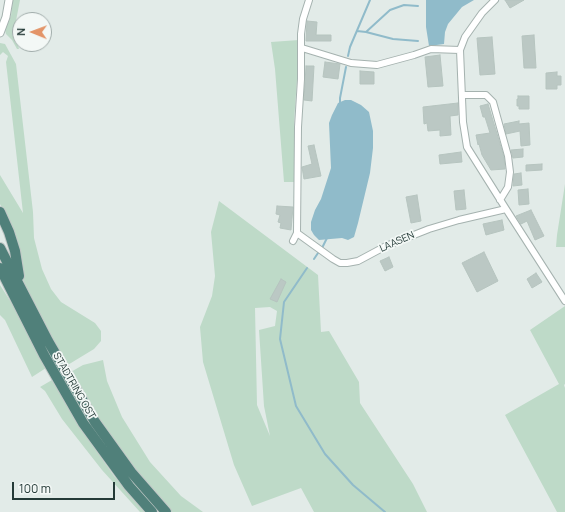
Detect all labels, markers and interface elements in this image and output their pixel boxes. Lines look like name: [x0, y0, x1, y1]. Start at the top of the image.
north arrow: [12, 12, 52, 52]
text: N: [13, 28, 28, 36]
street label: LAASEN: [378, 229, 416, 255]
street label: STADTRING OST: [50, 351, 98, 421]
scale bar: [14, 474, 117, 500]
text: 100 m: [19, 480, 51, 497]

